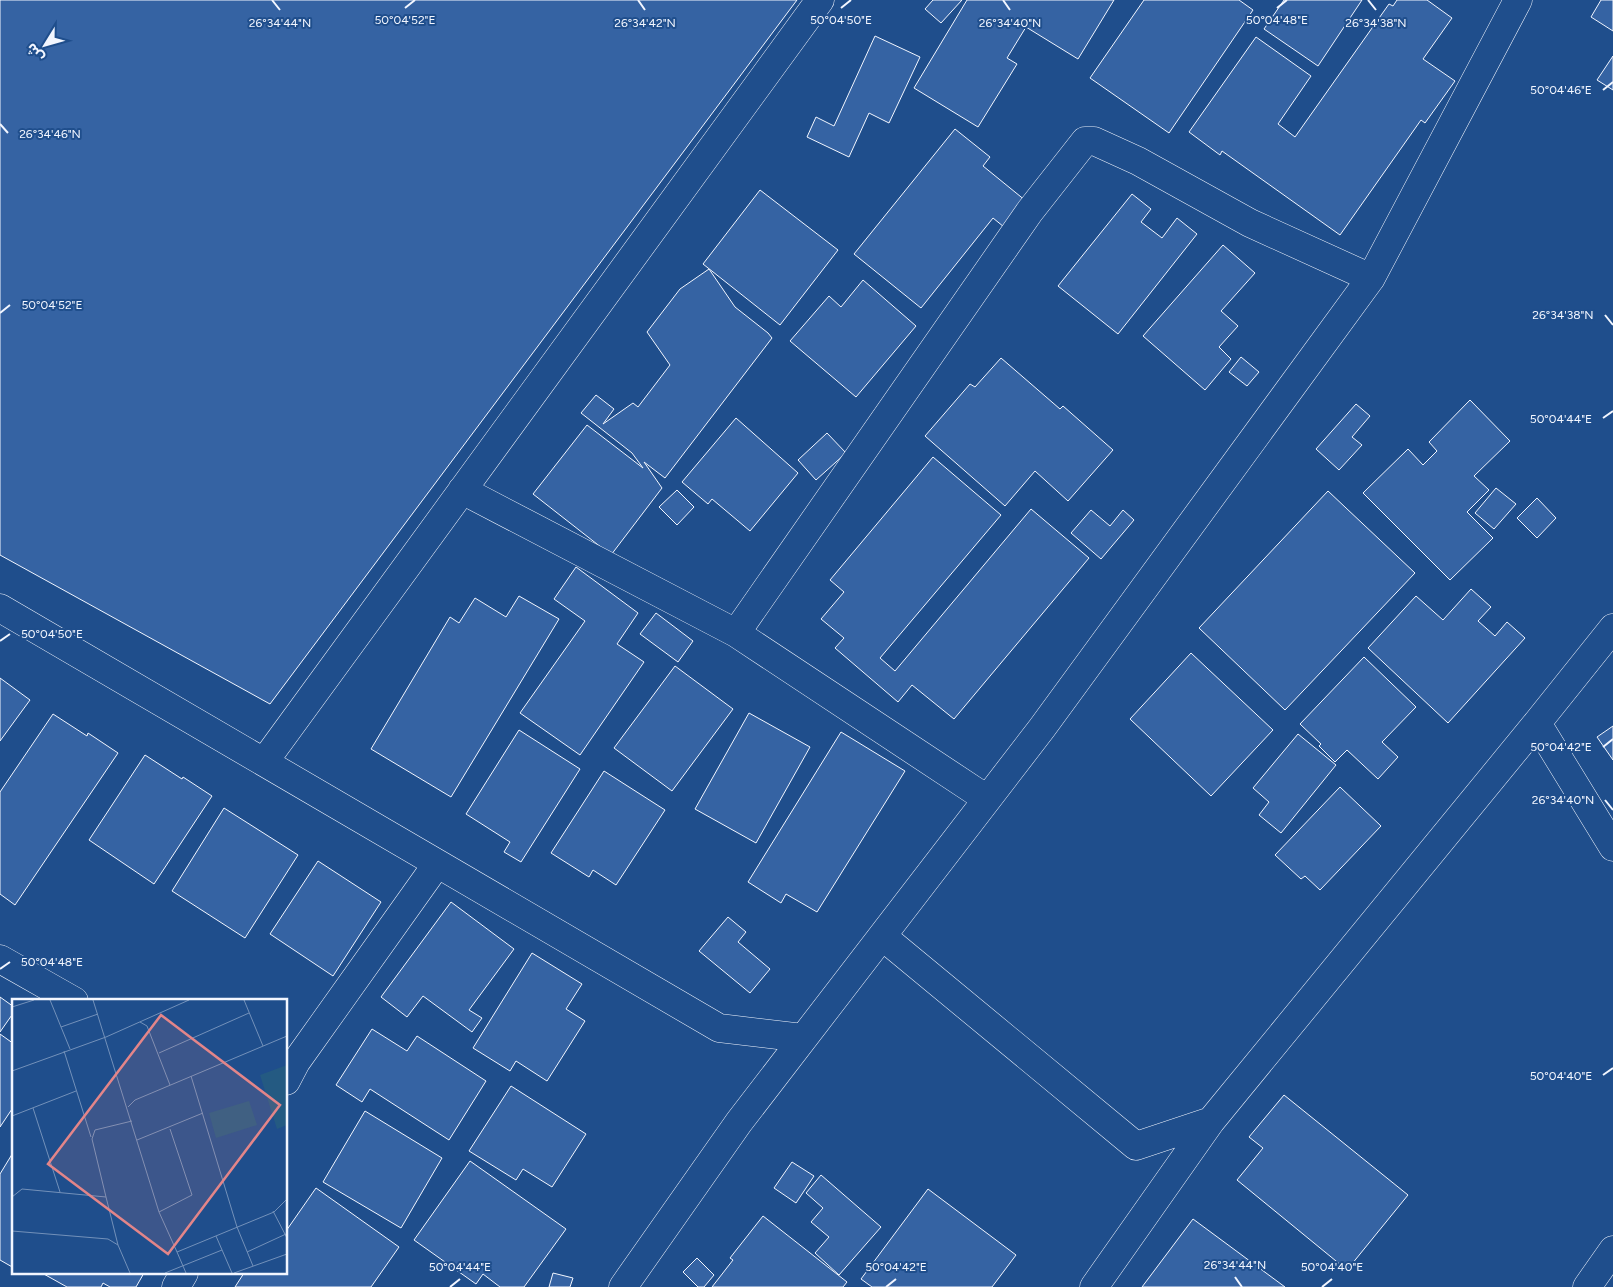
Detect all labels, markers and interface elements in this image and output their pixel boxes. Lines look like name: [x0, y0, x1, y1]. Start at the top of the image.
text: 50°04'52"E: [374, 13, 436, 27]
text: 50°04'50"E: [810, 13, 872, 27]
text: 50°04'48"E: [1246, 13, 1308, 27]
text: 26°34'44"N: [249, 16, 311, 30]
text: 26°34'42"N: [614, 16, 676, 30]
text: 26°34'40"N: [979, 16, 1041, 30]
text: 26°34'38"N: [1345, 16, 1407, 30]
north arrow: [20, 20, 70, 70]
text: ش: [22, 40, 48, 65]
text: 50°04'46"E: [1530, 83, 1592, 97]
text: 26°34'46"N: [19, 127, 81, 141]
text: 50°04'52"E: [21, 298, 83, 312]
text: 26°34'38"N: [1532, 308, 1594, 322]
text: 50°04'44"E: [1530, 412, 1592, 426]
text: 50°04'50"E: [21, 627, 83, 641]
text: 50°04'42"E: [1530, 740, 1592, 754]
text: 26°34'40"N: [1532, 793, 1594, 807]
text: 50°04'48"E: [21, 955, 83, 969]
inset map: [12, 999, 288, 1274]
text: 50°04'40"E: [1530, 1069, 1592, 1083]
text: 26°34'44"N: [1204, 1258, 1266, 1272]
text: 50°04'44"E: [429, 1260, 491, 1274]
text: 50°04'42"E: [865, 1260, 927, 1274]
text: 50°04'40"E: [1301, 1260, 1363, 1274]

